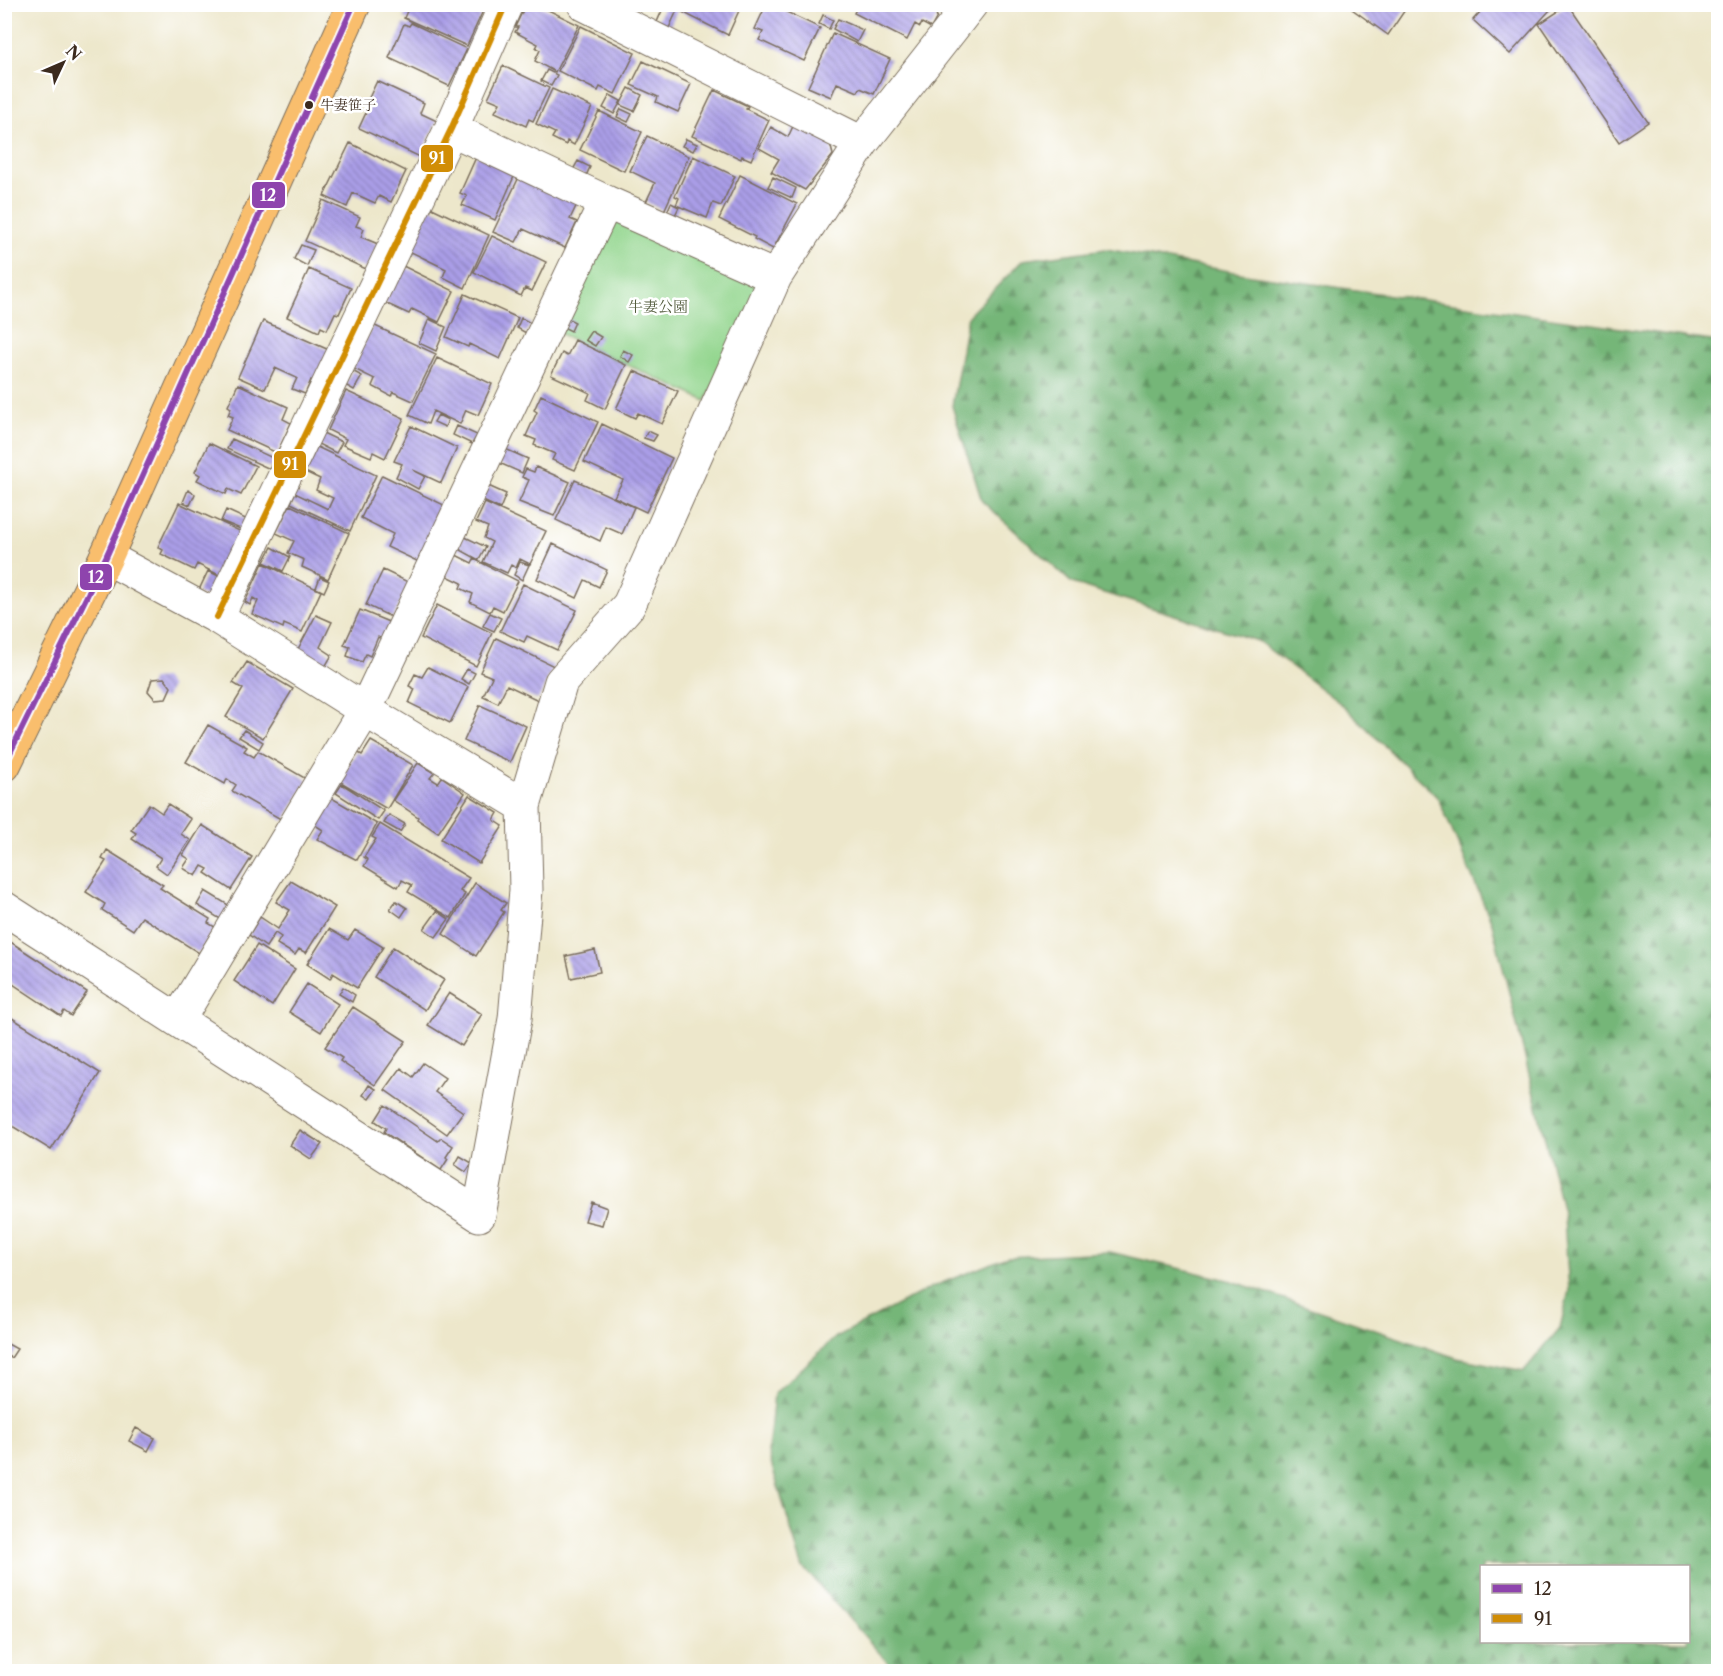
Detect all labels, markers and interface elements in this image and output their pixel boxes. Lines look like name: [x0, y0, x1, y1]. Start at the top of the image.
north arrow: [33, 33, 93, 93]
text: N: [62, 41, 86, 65]
place label: 牛妻笹子: [320, 96, 376, 114]
marker: 牛妻笹子: [303, 99, 315, 111]
line badge: 91: [420, 144, 454, 173]
text: 91: [429, 148, 446, 168]
line badge: 12: [251, 181, 286, 209]
text: 12: [260, 185, 276, 205]
park label: 牛妻公園: [628, 297, 688, 316]
line badge: 91: [273, 450, 307, 479]
text: 91: [282, 454, 299, 474]
line badge: 12: [79, 563, 113, 591]
text: 12: [88, 567, 104, 587]
legend: [1480, 1565, 1690, 1643]
text: 12: [1534, 1578, 1552, 1600]
text: 91: [1534, 1608, 1553, 1630]

